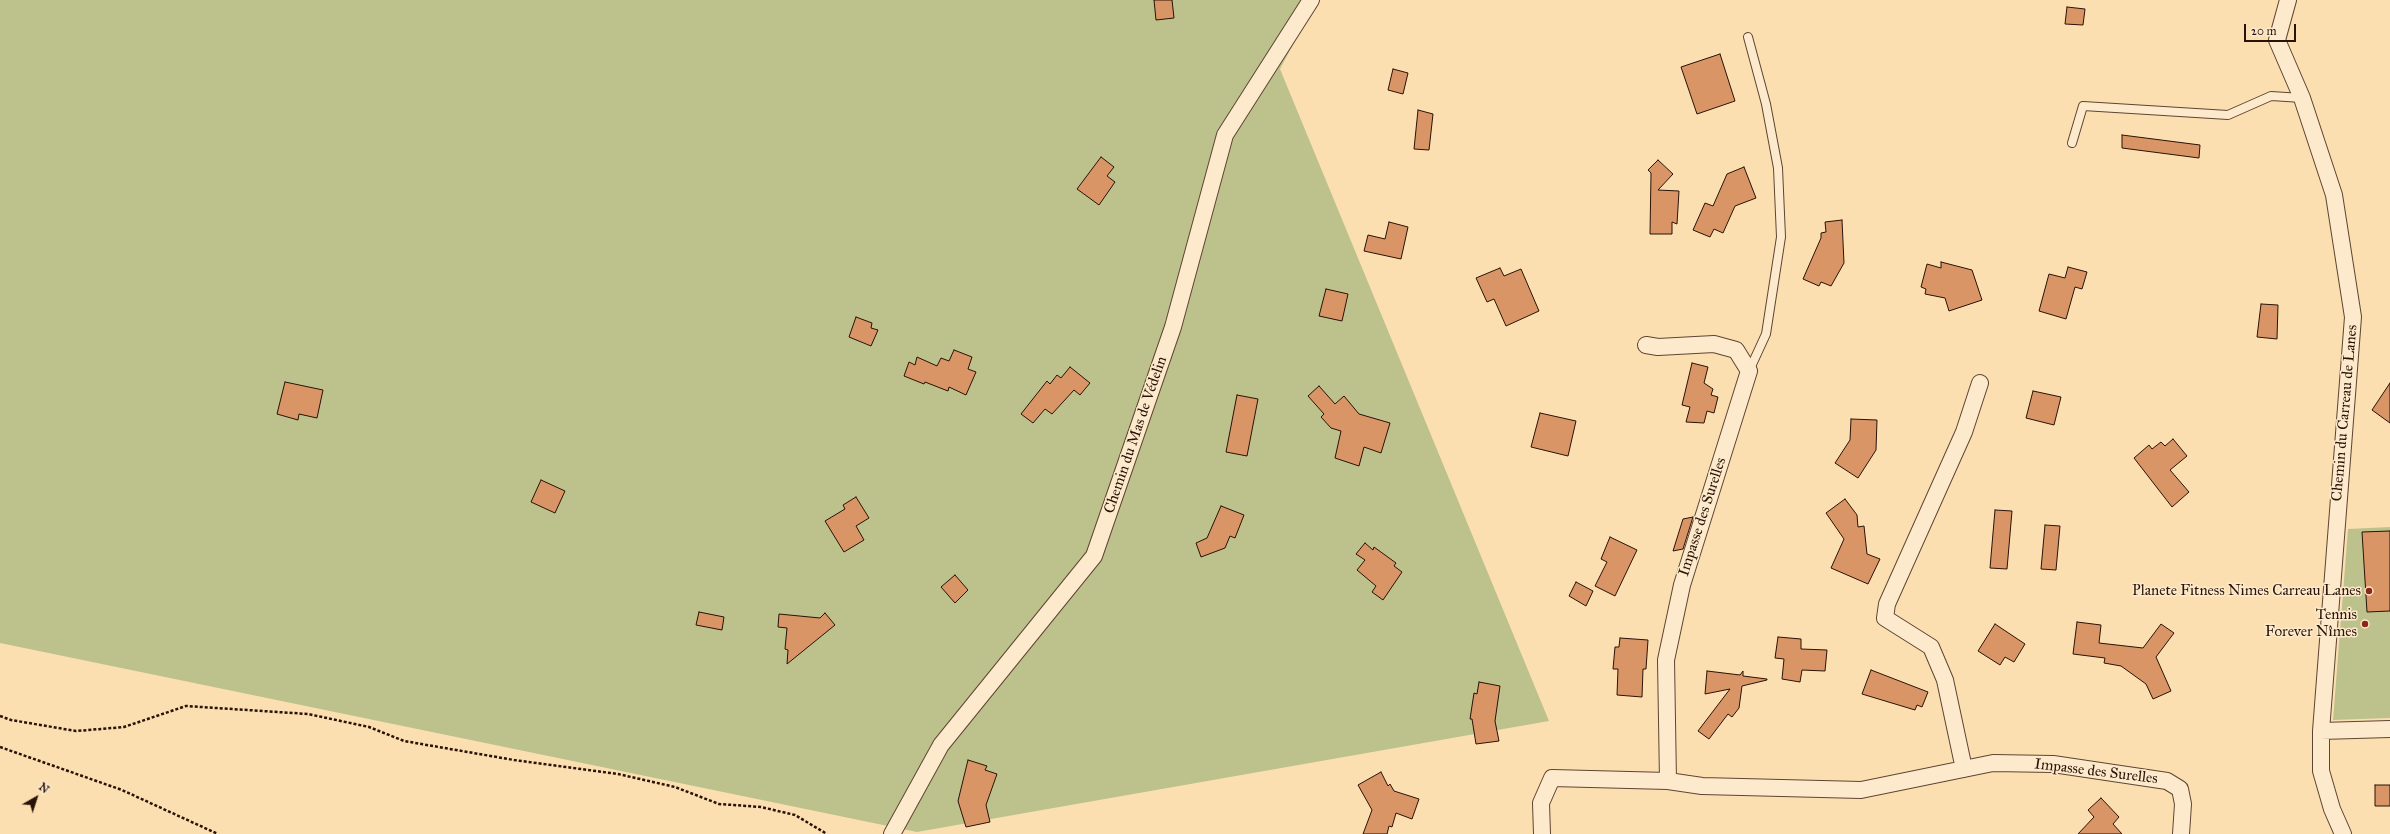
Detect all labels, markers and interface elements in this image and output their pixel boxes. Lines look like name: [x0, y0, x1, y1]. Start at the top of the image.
scale bar: [2246, 16, 2298, 42]
text: 20 m: [2251, 24, 2277, 38]
street label: Chemin du Carreau de Lanes: [2328, 324, 2362, 502]
street label: Chemin du Mas de Védelin: [1101, 354, 1171, 516]
street label: Impasse des Surelles: [1675, 455, 1731, 579]
place label: Planete Fitness Nimes Carreau Lanes: [2132, 582, 2361, 600]
marker: Planete Fitness Nimes Carreau Lanes: [2364, 586, 2374, 596]
place label: Tennis Forever Nîmes: [2265, 606, 2357, 641]
marker: Tennis Forever Nîmes: [2360, 619, 2370, 629]
street label: Impasse des Surelles: [2033, 756, 2159, 788]
north arrow: [16, 778, 56, 818]
text: N: [36, 780, 52, 796]

